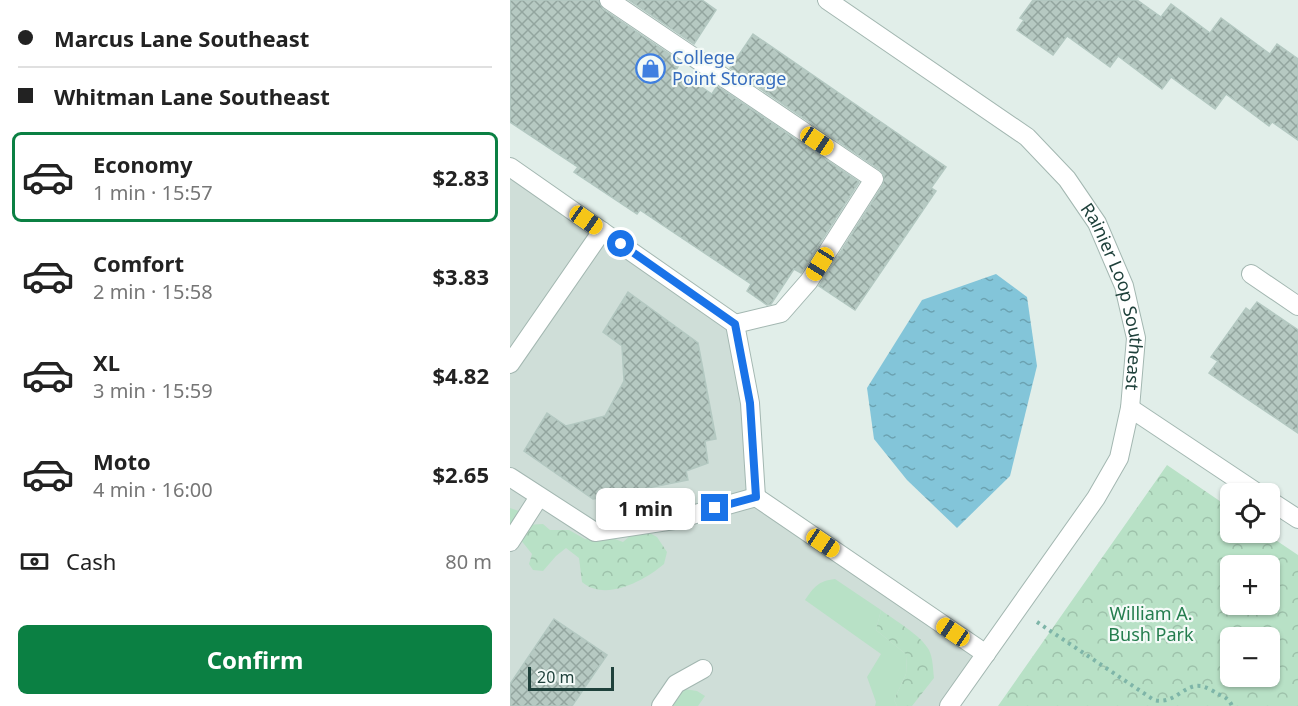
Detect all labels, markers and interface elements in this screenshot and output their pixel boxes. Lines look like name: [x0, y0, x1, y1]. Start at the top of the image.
text: Marcus Lane Southeast: [54, 23, 309, 53]
place label: College Point Storage: [672, 45, 786, 90]
shop icon: College Point Storage: [635, 52, 667, 84]
text: Whitman Lane Southeast: [54, 81, 330, 111]
car: [797, 123, 837, 159]
text: Economy: [93, 149, 192, 179]
icon: car: [21, 150, 75, 204]
text: $2.83: [432, 162, 489, 192]
text: 1 min · 15:57: [93, 179, 213, 206]
street label: Rainier Loop Southeast: [1076, 198, 1149, 392]
car: [566, 202, 606, 238]
route start: [607, 230, 634, 257]
car: [803, 244, 837, 284]
text: Comfort: [93, 248, 184, 278]
icon: car: [21, 249, 75, 303]
text: $3.83: [432, 261, 489, 291]
text: 2 min · 15:58: [93, 278, 213, 305]
text: XL: [93, 347, 120, 377]
icon: car: [21, 348, 75, 402]
text: $4.82: [432, 360, 489, 390]
text: 3 min · 15:59: [93, 377, 213, 404]
text: Moto: [93, 446, 151, 476]
icon: car: [21, 447, 75, 501]
text: $2.65: [432, 459, 489, 489]
text: 4 min · 16:00: [93, 476, 213, 503]
map controls: [1220, 483, 1280, 687]
button: locate: [1220, 483, 1280, 543]
callout: 1 min: [595, 487, 694, 529]
route end: [701, 494, 728, 521]
text: 1 min: [618, 495, 673, 522]
car: [803, 525, 843, 561]
icon: cash: [18, 545, 51, 578]
text: Cash: [66, 546, 116, 576]
text: 80 m: [445, 548, 492, 575]
button: +: [1220, 555, 1280, 615]
park label: William A. Bush Park: [1108, 601, 1194, 646]
car: [933, 614, 973, 650]
button: Confirm: [18, 625, 492, 694]
button: −: [1220, 627, 1280, 687]
scale bar: [528, 664, 614, 692]
text: 20 m: [537, 666, 574, 688]

